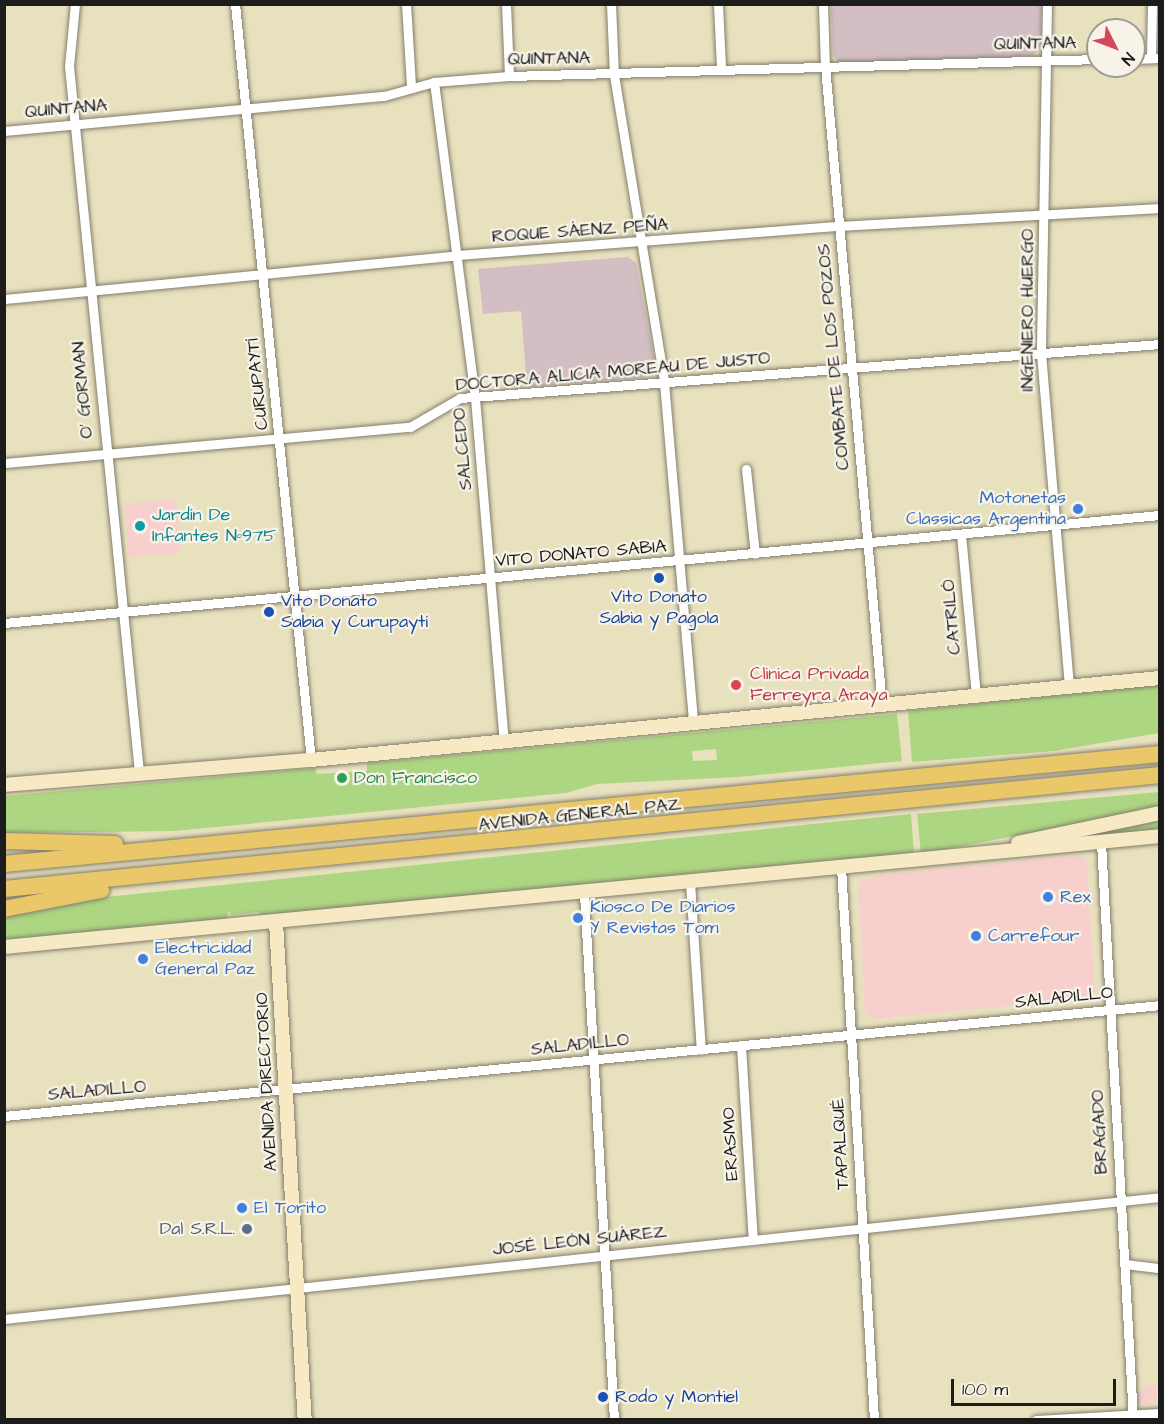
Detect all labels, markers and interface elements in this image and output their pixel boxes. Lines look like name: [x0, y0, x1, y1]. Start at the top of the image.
north arrow: [1086, 18, 1146, 78]
street label: QUINTANA: [994, 32, 1076, 56]
street label: QUINTANA: [508, 47, 590, 71]
text: N: [1116, 48, 1139, 70]
street label: QUINTANA: [24, 95, 108, 123]
street label: ROQUE SÁENZ PEÑA: [491, 214, 669, 248]
street label: INGENIERO HUERGO: [1017, 229, 1039, 391]
street label: COMBATE DE LOS POZOS: [813, 243, 855, 471]
street label: CURUPAYTÍ: [242, 337, 274, 431]
street label: O' GORMAN: [68, 341, 98, 439]
street label: DOCTORA ALICIA MOREAU DE JUSTO: [455, 347, 771, 397]
street label: SALCEDO: [449, 407, 477, 491]
place label: Motonetas Classicas Argentina: [906, 488, 1066, 530]
marker: Motonetas Classicas Argentina: [1071, 502, 1085, 516]
place label: Jardín De Infantes Nº975: [152, 505, 276, 548]
marker: Jardín De Infantes Nº975: [133, 519, 147, 533]
street label: VITO DONATO SABIA: [495, 536, 667, 572]
marker: Vito Donato Sabia y Pagola: [652, 571, 666, 585]
street label: CATRILÓ: [938, 578, 966, 656]
place label: Vito Donato Sabia y Pagola: [599, 587, 719, 630]
place label: Vito Donato Sabia y Curupaytí: [281, 591, 428, 634]
marker: Vito Donato Sabia y Curupaytí: [262, 605, 276, 619]
place label: Clinica Privada Ferreyra Araya: [750, 664, 888, 706]
marker: Clinica Privada Ferreyra Araya: [727, 676, 745, 694]
place label: Don Francisco: [354, 767, 477, 789]
marker: Don Francisco: [335, 771, 349, 785]
street label: AVENIDA GENERAL PAZ: [477, 794, 683, 836]
place label: Rex: [1060, 886, 1091, 908]
marker: Rex: [1041, 890, 1055, 904]
place label: Kiosco De Diarios Y Revistas Tom: [590, 897, 735, 940]
marker: Kiosco De Diarios Y Revistas Tom: [571, 911, 585, 925]
place label: Carrefour: [988, 925, 1079, 947]
marker: Carrefour: [969, 929, 983, 943]
place label: Electricidad General Paz: [155, 938, 255, 980]
marker: Electricidad General Paz: [136, 952, 150, 966]
street label: SALADILLO: [1014, 982, 1114, 1014]
street label: AVENIDA DIRECTORIO: [252, 992, 282, 1172]
street label: SALADILLO: [530, 1029, 630, 1061]
street label: SALADILLO: [47, 1076, 147, 1106]
street label: BRAGADO: [1087, 1089, 1113, 1175]
street label: TAPALQUÉ: [828, 1098, 854, 1190]
street label: ERASMO: [718, 1107, 744, 1181]
place label: El Torito: [254, 1197, 326, 1219]
marker: El Torito: [235, 1201, 249, 1215]
place label: Dal S.R.L.: [160, 1218, 235, 1240]
street label: JOSÉ LEÓN SUÁREZ: [492, 1221, 668, 1261]
marker: Dal S.R.L.: [240, 1222, 254, 1236]
scale bar: [954, 1367, 1119, 1405]
text: 100 m: [962, 1377, 1008, 1402]
place label: Rodo y Montiel: [615, 1386, 738, 1408]
marker: Rodo y Montiel: [596, 1390, 610, 1404]

